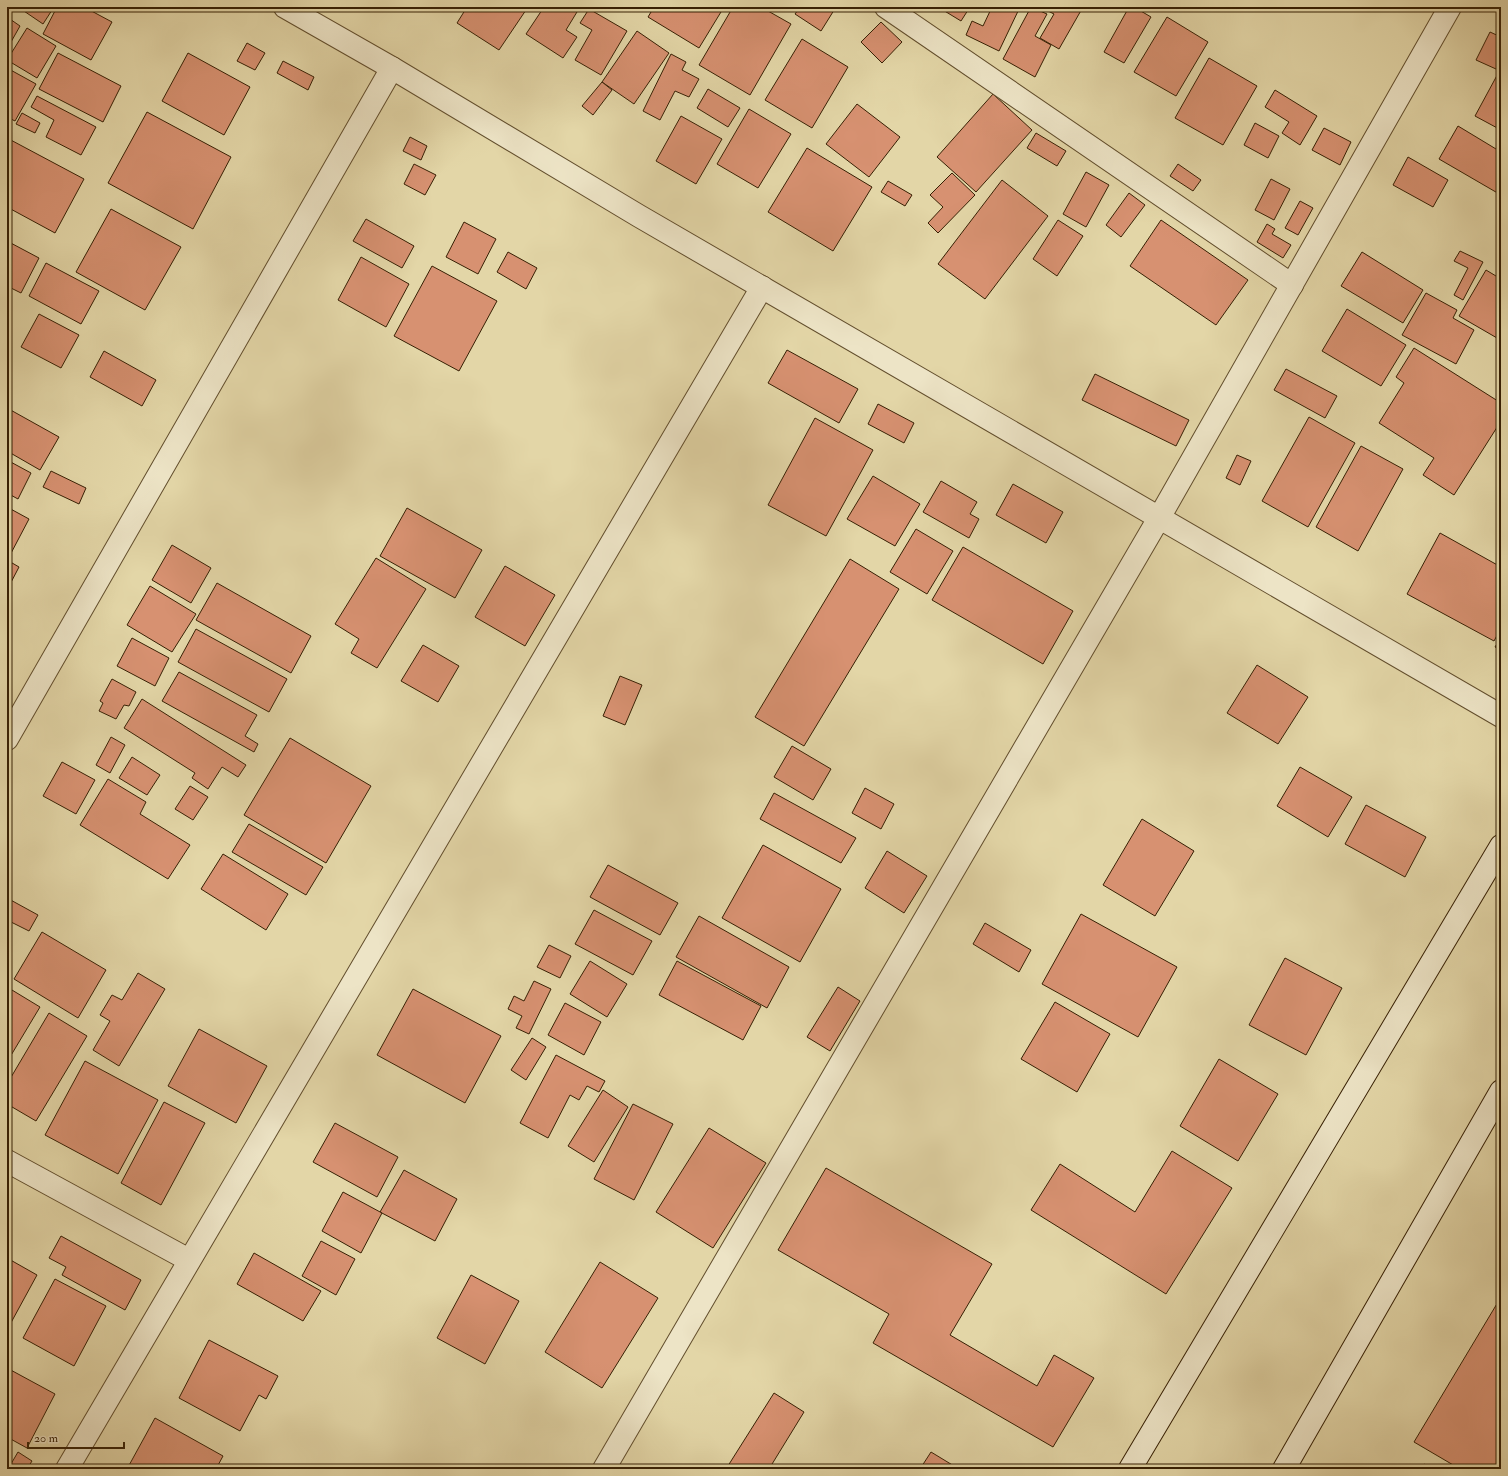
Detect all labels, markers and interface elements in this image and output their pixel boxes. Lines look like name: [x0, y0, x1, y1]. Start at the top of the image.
scale bar: [28, 1424, 124, 1450]
text: 20 m: [34, 1431, 59, 1446]

